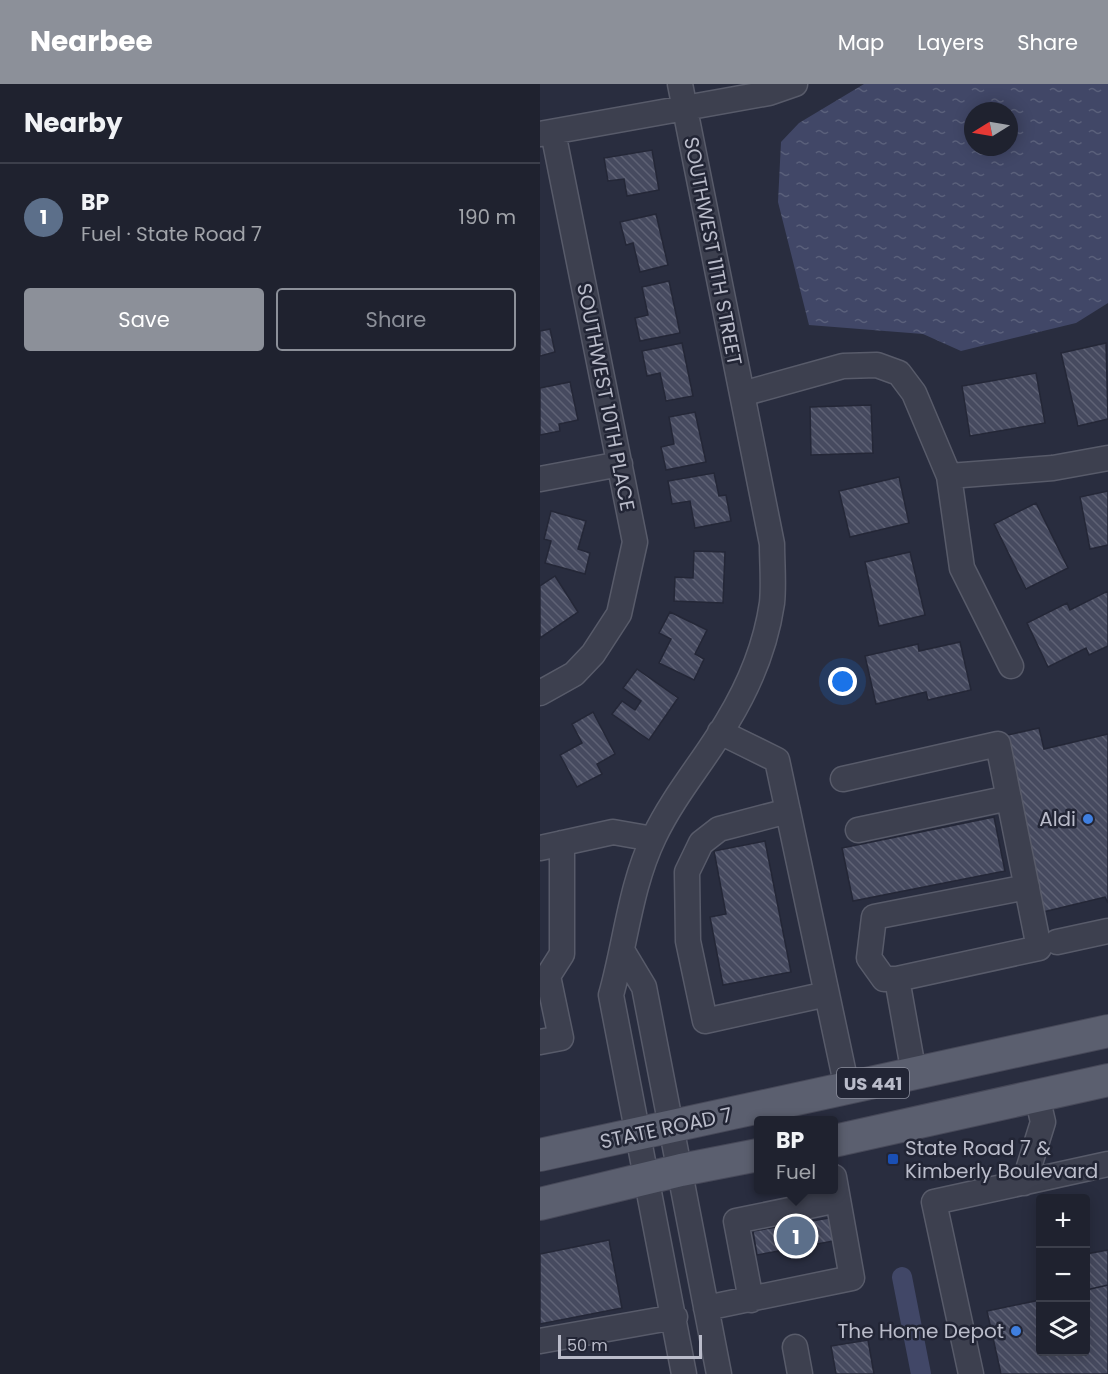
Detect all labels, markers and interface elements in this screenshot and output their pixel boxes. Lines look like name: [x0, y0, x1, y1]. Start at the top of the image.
text: Nearbee: [30, 22, 153, 61]
text: Map: [838, 28, 884, 57]
text: Layers: [917, 28, 984, 57]
text: Share: [1017, 28, 1078, 57]
north arrow: [964, 102, 1018, 156]
text: Nearby: [24, 105, 122, 141]
street label: SOUTHWEST 11TH STREET: [677, 134, 749, 368]
text: BP: [81, 187, 109, 218]
text: 1: [40, 203, 47, 231]
text: 190 m: [459, 203, 516, 231]
text: Fuel · State Road 7: [81, 220, 262, 248]
street label: SOUTHWEST 10TH PLACE: [570, 281, 642, 513]
button: Save: [24, 288, 264, 351]
button: Share: [276, 288, 516, 351]
your location: [828, 667, 857, 696]
place label: Aldi: [1039, 805, 1076, 833]
marker: Aldi: [1081, 812, 1095, 826]
road number: US 441: [837, 1068, 909, 1098]
street label: STATE ROAD 7: [597, 1100, 735, 1156]
popup: [754, 1116, 838, 1194]
text: BP: [776, 1125, 804, 1156]
place label: State Road 7 & Kimberly Boulevard: [905, 1134, 1098, 1185]
marker: State Road 7 & Kimberly Boulevard: [886, 1152, 900, 1166]
text: Fuel: [776, 1158, 816, 1186]
map controls: [1036, 1194, 1090, 1356]
button: +: [1036, 1194, 1090, 1248]
pin: 1: [776, 1214, 816, 1258]
button: −: [1036, 1248, 1090, 1302]
button: layers: [1036, 1302, 1090, 1356]
place label: The Home Depot: [838, 1317, 1004, 1345]
marker: The Home Depot: [1009, 1324, 1023, 1338]
scale bar: [558, 1332, 702, 1360]
text: 50 m: [567, 1334, 608, 1357]

